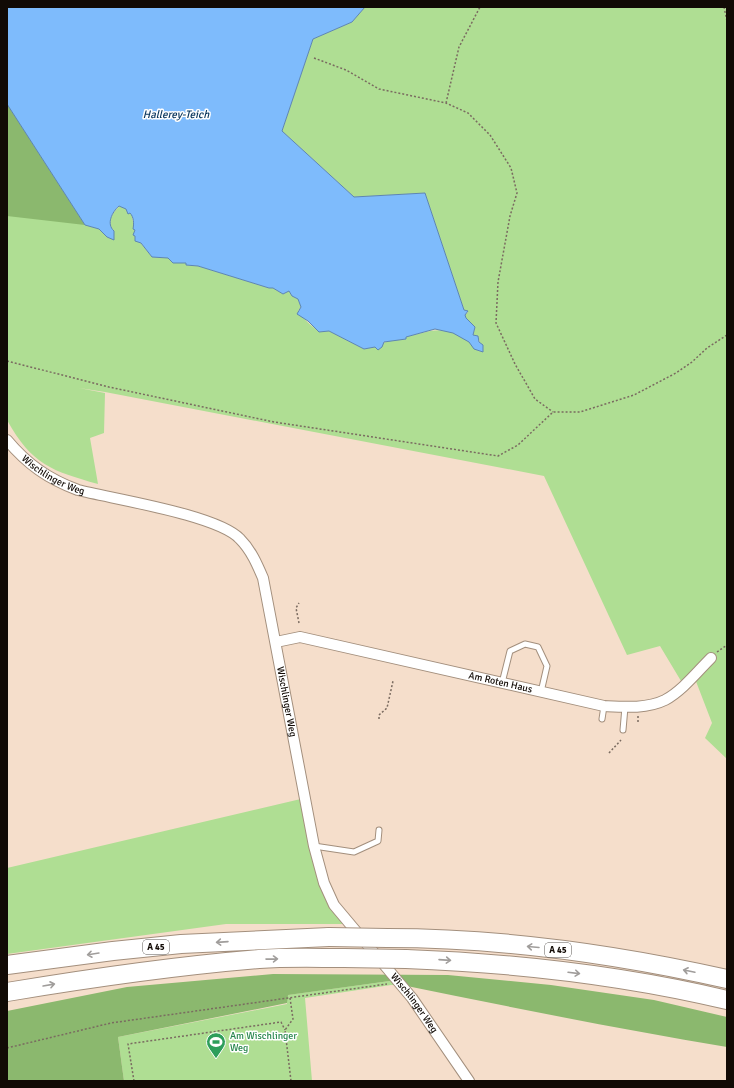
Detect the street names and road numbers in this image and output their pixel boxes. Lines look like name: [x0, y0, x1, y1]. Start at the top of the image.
street label: Wischlinger Weg: [19, 453, 86, 497]
street label: Wischlinger Weg: [274, 666, 299, 738]
street label: Am Roten Haus: [467, 669, 534, 696]
road number: A 45: [143, 940, 169, 954]
road number: A 45: [545, 943, 571, 957]
street label: Wischlinger Weg: [388, 971, 440, 1035]

